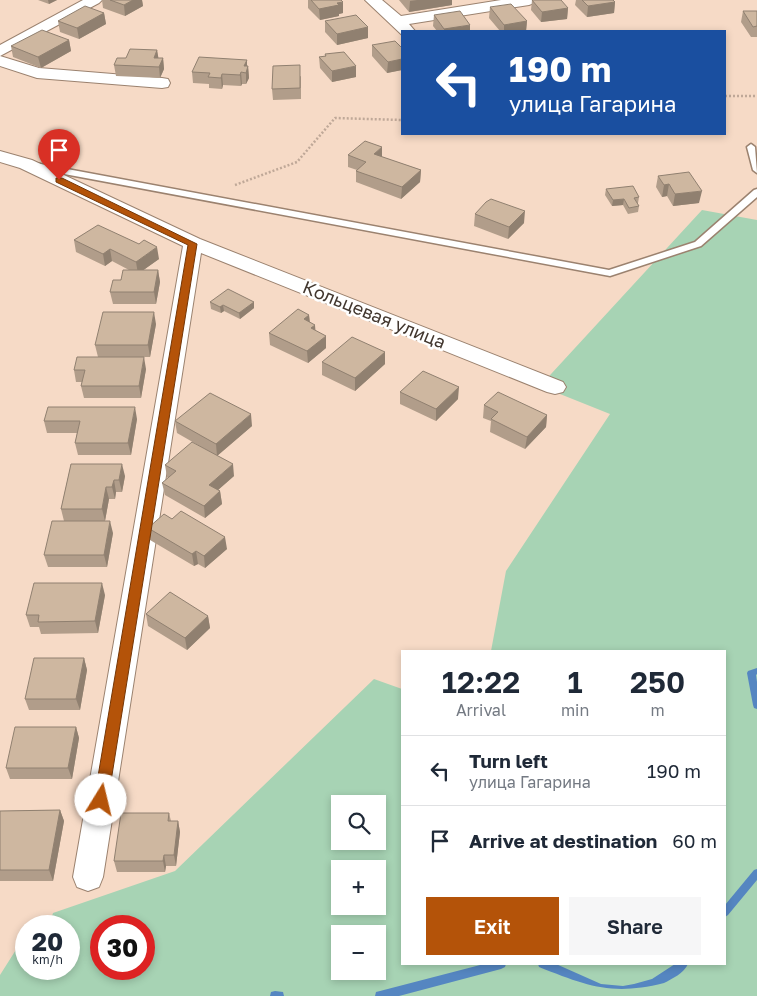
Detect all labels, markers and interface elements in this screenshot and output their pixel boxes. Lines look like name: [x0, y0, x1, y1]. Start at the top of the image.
text: 190 m: [509, 48, 611, 90]
icon: left: [426, 50, 491, 115]
text: улица Гагарина: [509, 90, 676, 117]
pin: [38, 129, 80, 180]
icon: arrive: [45, 136, 73, 164]
street label: Кольцевая улица: [300, 275, 449, 353]
text: 12:22: [442, 664, 520, 700]
text: 1: [568, 664, 583, 700]
text: 250: [630, 664, 685, 700]
text: Arrival: [456, 700, 506, 720]
text: min: [561, 700, 589, 720]
text: m: [651, 700, 665, 720]
text: Turn left: [469, 749, 548, 772]
icon: left: [426, 757, 454, 785]
text: 190 m: [647, 759, 701, 782]
text: улица Гагарина: [469, 772, 591, 792]
position arrow: [74, 773, 126, 825]
map controls: [331, 795, 386, 980]
button: search: [331, 795, 386, 850]
icon: arrive: [426, 827, 454, 855]
text: Arrive at destination: [469, 829, 657, 852]
text: 60 m: [672, 829, 717, 852]
button: +: [331, 860, 386, 915]
button: Exit: [426, 897, 559, 955]
button: Share: [569, 897, 701, 955]
speed limit sign: 30: [90, 915, 155, 980]
button: −: [331, 925, 386, 980]
text: 20: [32, 926, 63, 957]
text: km/h: [32, 952, 63, 967]

